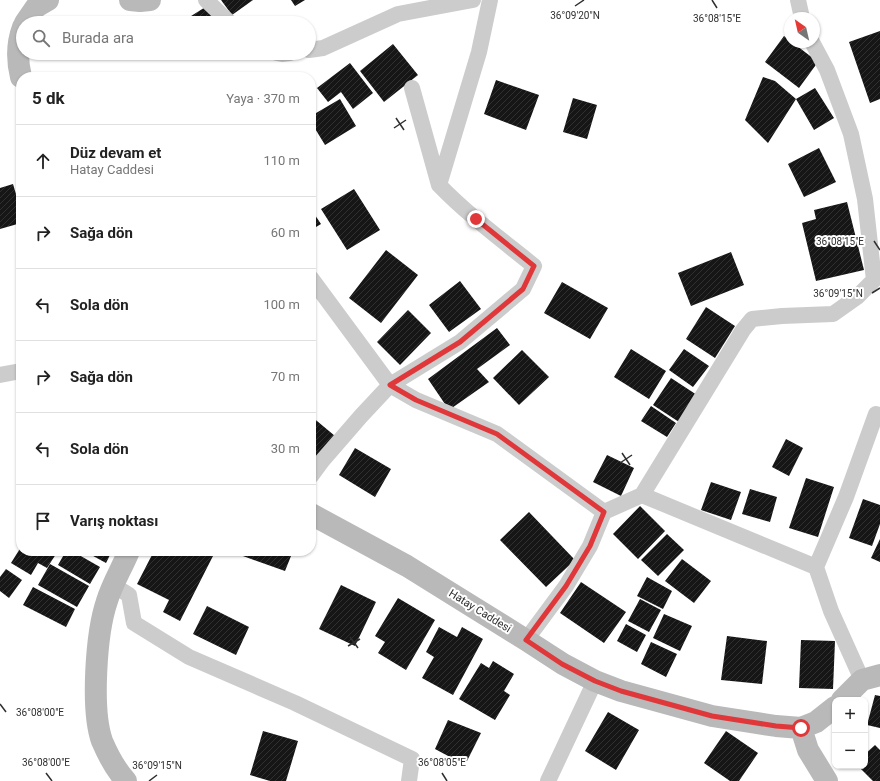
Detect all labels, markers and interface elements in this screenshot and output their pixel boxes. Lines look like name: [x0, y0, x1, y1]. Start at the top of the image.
text: 36°09'20"N: [550, 10, 600, 21]
north arrow: [784, 12, 820, 48]
text: 36°08'15"E: [693, 13, 741, 24]
search box: [16, 16, 316, 60]
icon: search: [30, 27, 52, 49]
text: Burada ara: [62, 29, 134, 47]
text: 5 dk: [32, 88, 65, 108]
text: Yaya · 370 m: [226, 91, 300, 106]
text: Düz devam et: [70, 144, 161, 162]
icon: ahead: [32, 150, 54, 172]
text: 110 m: [263, 153, 300, 168]
text: Hatay Caddesi: [70, 162, 154, 177]
route end: [467, 210, 485, 228]
icon: right: [32, 222, 54, 244]
text: Sağa dön: [70, 224, 133, 242]
text: 60 m: [271, 225, 300, 240]
text: 36°08'15"E: [816, 236, 864, 247]
text: 36°09'15"N: [813, 288, 863, 299]
icon: left: [32, 294, 54, 316]
text: Sola dön: [70, 296, 129, 314]
text: 100 m: [263, 297, 300, 312]
icon: right: [32, 366, 54, 388]
text: Sağa dön: [70, 368, 133, 386]
text: 70 m: [271, 369, 300, 384]
icon: left: [32, 438, 54, 460]
text: Sola dön: [70, 440, 129, 458]
text: 30 m: [271, 441, 300, 456]
icon: arrive: [32, 510, 54, 532]
text: Varış noktası: [70, 512, 158, 530]
street label: Hatay Caddesi: [446, 587, 514, 635]
map controls: [832, 697, 868, 769]
button: +: [832, 697, 868, 733]
text: 36°08'00"E: [16, 707, 64, 718]
route start: [792, 719, 810, 737]
button: −: [832, 733, 868, 769]
text: 36°08'00"E: [22, 757, 70, 768]
text: 36°08'05"E: [418, 757, 466, 768]
text: 36°09'15"N: [132, 760, 182, 771]

